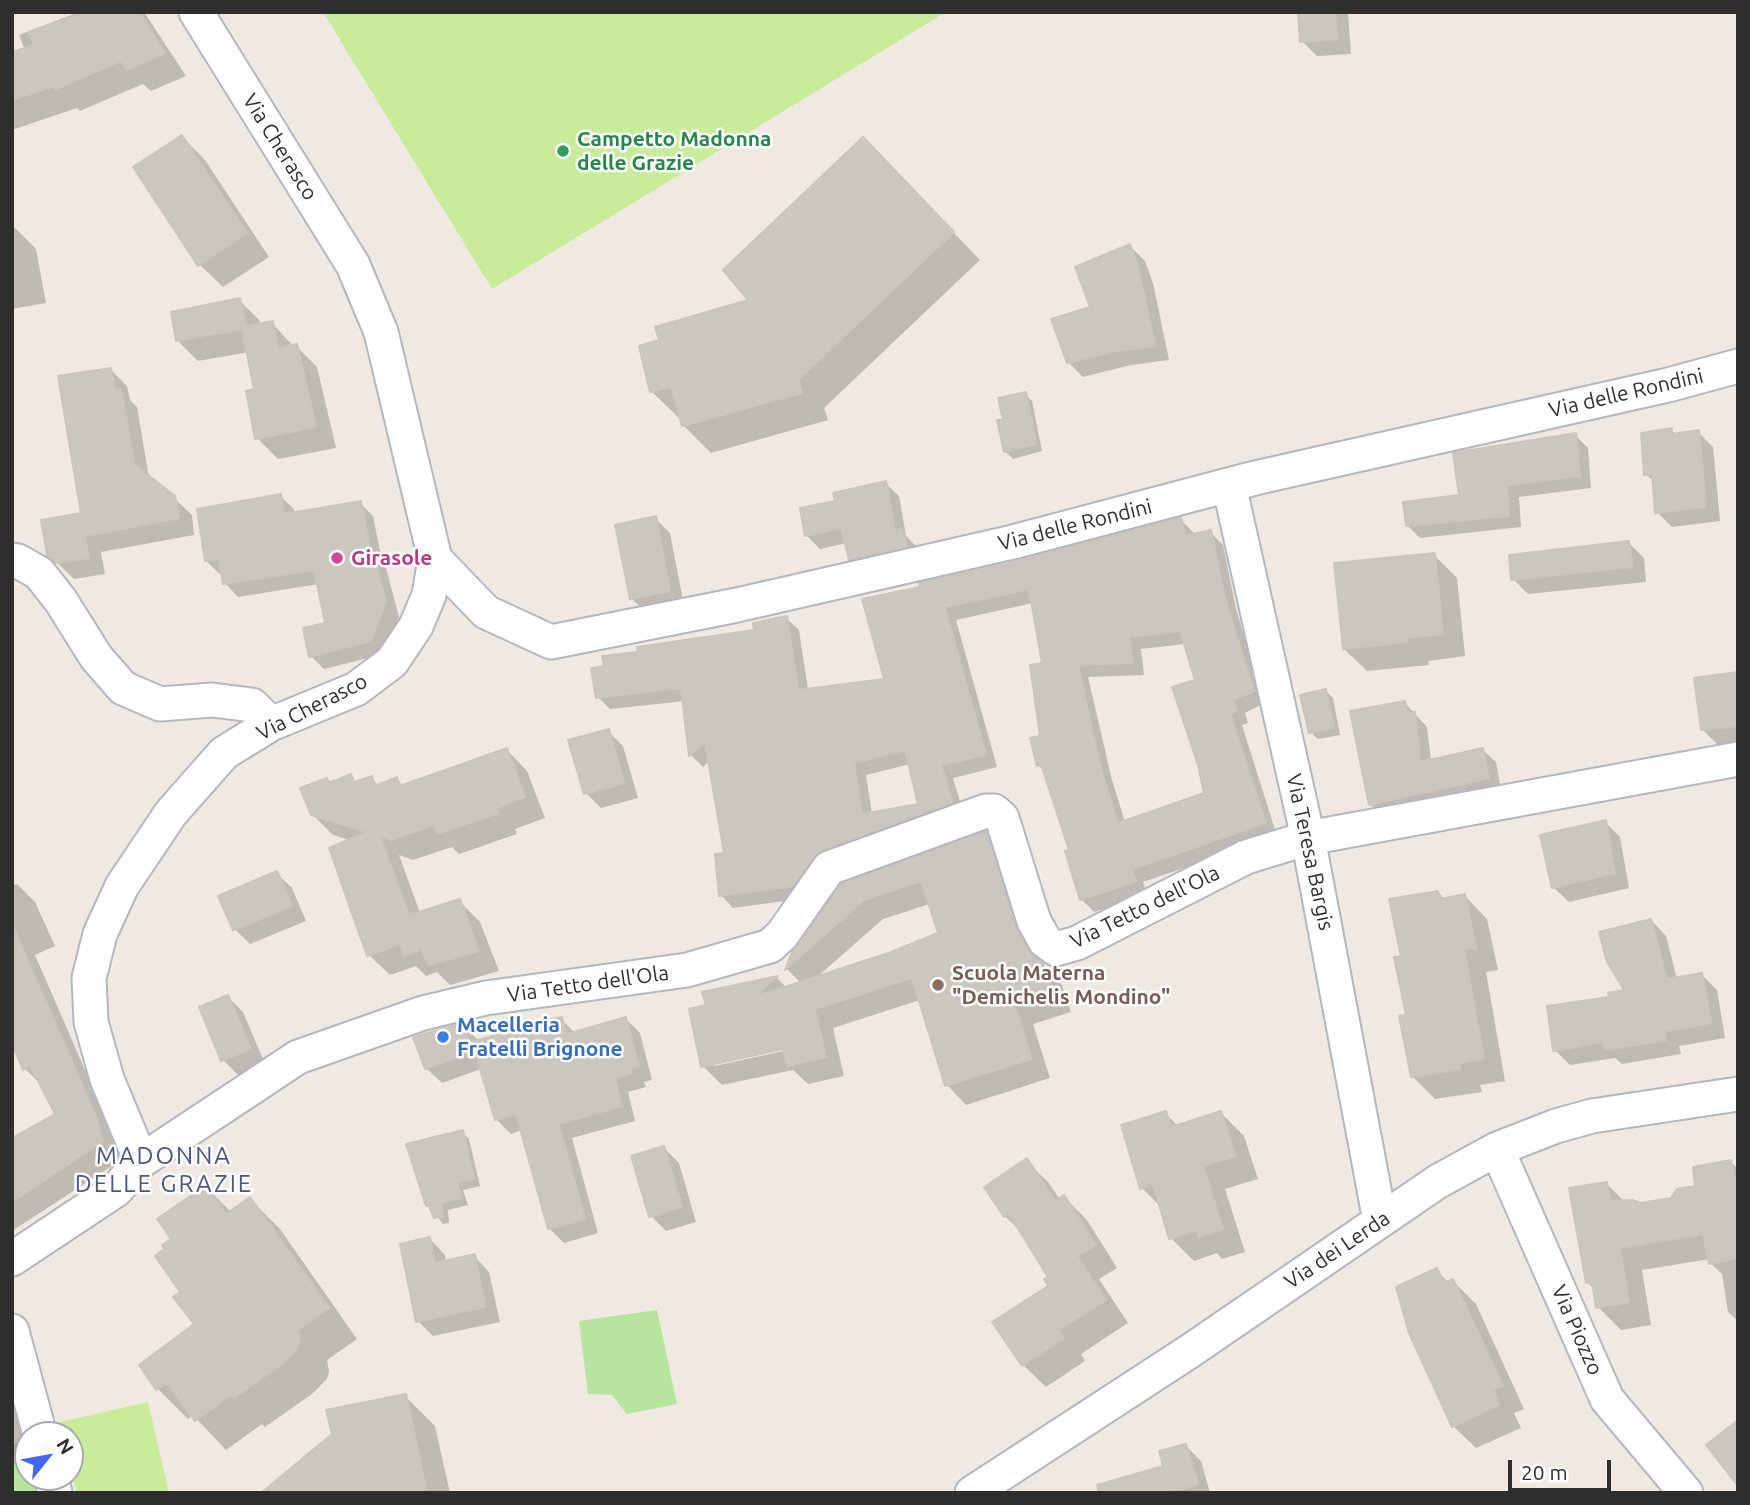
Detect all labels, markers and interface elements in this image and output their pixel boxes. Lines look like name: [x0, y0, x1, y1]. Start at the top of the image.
street label: Via Cherasco: [237, 89, 323, 205]
place label: Campetto Madonna delle Grazie: [577, 126, 771, 176]
marker: Campetto Madonna delle Grazie: [555, 143, 571, 159]
street label: Via delle Rondini: [1546, 363, 1706, 423]
street label: Via delle Rondini: [995, 494, 1155, 556]
place label: Girasole: [351, 545, 432, 571]
marker: Girasole: [329, 550, 345, 566]
street label: Via Cherasco: [252, 668, 372, 746]
street label: Via Teresa Bargis: [1281, 771, 1339, 933]
street label: Via Tetto dell'Ola: [1066, 860, 1224, 954]
street label: Via Tetto dell'Ola: [506, 960, 670, 1008]
place label: Scuola Materna "Demichelis Mondino": [952, 960, 1171, 1010]
marker: Scuola Materna "Demichelis Mondino": [930, 977, 946, 993]
place label: Macelleria Fratelli Brignone: [457, 1012, 623, 1062]
marker: Macelleria Fratelli Brignone: [435, 1029, 451, 1045]
district label: MADONNA DELLE GRAZIE: [76, 1142, 252, 1198]
street label: Via dei Lerda: [1279, 1205, 1395, 1295]
street label: Via Piozzo: [1546, 1281, 1608, 1379]
north arrow: [14, 1421, 84, 1491]
text: N: [52, 1434, 78, 1458]
scale bar: [1512, 1446, 1615, 1490]
text: 20 m: [1521, 1460, 1568, 1484]

